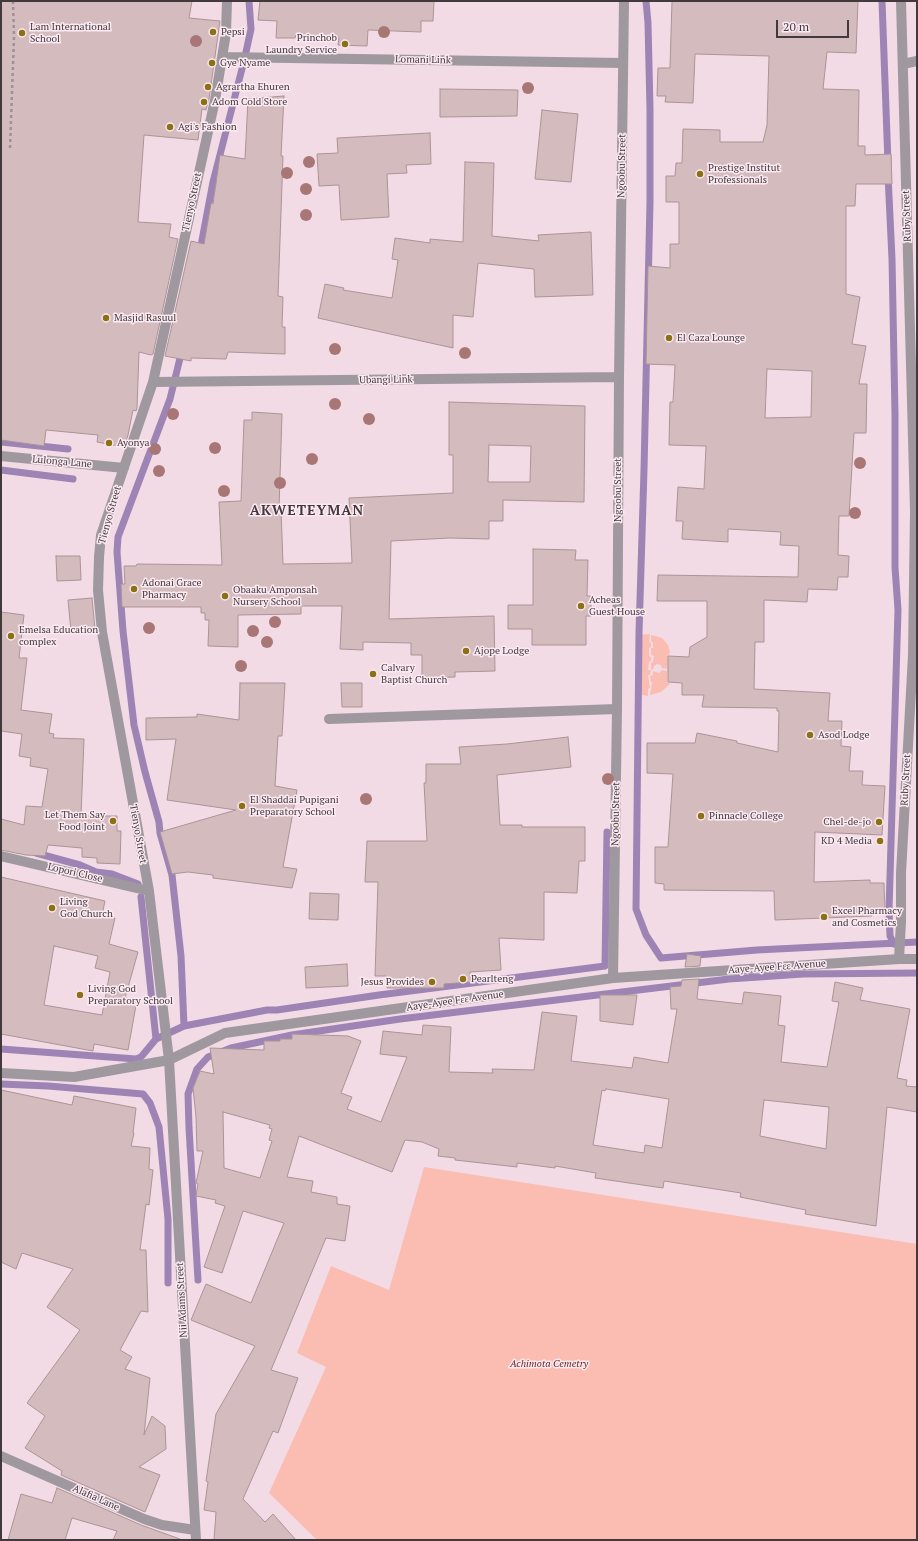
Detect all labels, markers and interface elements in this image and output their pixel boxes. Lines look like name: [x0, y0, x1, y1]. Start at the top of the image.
scale bar: [778, 12, 851, 38]
text: 20 m: [783, 19, 809, 34]
place label: Lam International School: [30, 21, 111, 44]
place label: Pepsi: [221, 26, 245, 38]
marker: Pepsi: [208, 27, 218, 37]
marker: Lam International School: [17, 28, 27, 38]
place label: Princhob Laundry Service: [266, 32, 337, 56]
marker: Princhob Laundry Service: [340, 39, 350, 49]
street label: Lomani Link: [395, 54, 451, 66]
place label: Gye Nyame: [220, 57, 270, 69]
marker: Gye Nyame: [207, 58, 217, 68]
place label: Agrartha Ehuren: [216, 81, 290, 93]
marker: Agrartha Ehuren: [203, 82, 213, 92]
place label: Adom Cold Store: [212, 96, 287, 108]
marker: Adom Cold Store: [199, 97, 209, 107]
place label: Agi's Fashion: [178, 121, 237, 133]
marker: Agi's Fashion: [165, 122, 175, 132]
street label: Ngoobu Street: [615, 134, 629, 198]
place label: Prestige Institut Professionals: [708, 162, 780, 186]
marker: Prestige Institut Professionals: [695, 169, 705, 179]
street label: Tienyo Street: [180, 172, 204, 232]
street label: Ruby Street: [900, 190, 914, 242]
place label: Masjid Rasuul: [114, 312, 176, 324]
marker: Masjid Rasuul: [101, 313, 111, 323]
place label: El Caza Lounge: [677, 332, 745, 344]
marker: El Caza Lounge: [664, 333, 674, 343]
street label: Ubangi Link: [359, 374, 413, 386]
place label: Ayonya: [117, 437, 150, 449]
marker: Ayonya: [104, 438, 114, 448]
street label: Lulonga Lane: [32, 453, 92, 471]
street label: Ngoobu Street: [612, 458, 624, 522]
street label: Tienyo Street: [96, 485, 124, 545]
district label: AKWETEYMAN: [250, 503, 364, 519]
place label: Adonai Grace Pharmacy: [142, 577, 202, 600]
marker: Adonai Grace Pharmacy: [129, 584, 139, 594]
place label: Obaaku Amponsah Nursery School: [233, 584, 317, 608]
marker: Obaaku Amponsah Nursery School: [220, 591, 230, 601]
place label: Acheas Guest House: [589, 594, 645, 618]
marker: Acheas Guest House: [576, 601, 586, 611]
place label: Emelsa Education complex: [19, 624, 98, 648]
marker: Emelsa Education complex: [6, 631, 16, 641]
place label: Ajope Lodge: [474, 645, 529, 657]
marker: Ajope Lodge: [461, 646, 471, 656]
place label: Calvary Baptist Church: [381, 662, 447, 686]
marker: Calvary Baptist Church: [368, 669, 378, 679]
place label: Asod Lodge: [818, 729, 870, 741]
marker: Asod Lodge: [805, 730, 815, 740]
street label: Ruby Street: [899, 754, 913, 806]
street label: Ngoobu Street: [609, 782, 623, 846]
place label: El Shaddai Pupigani Preparatory School: [250, 794, 339, 818]
marker: El Shaddai Pupigani Preparatory School: [237, 801, 247, 811]
street label: Tienyo Street: [127, 804, 149, 864]
place label: Let Them Say Food Joint: [45, 809, 105, 832]
place label: Pinnacle College: [709, 810, 783, 822]
marker: Pinnacle College: [696, 811, 706, 821]
marker: Let Them Say Food Joint: [108, 816, 118, 826]
place label: Chel-de-jo: [823, 816, 871, 828]
marker: Chel-de-jo: [874, 817, 884, 827]
place label: KD 4 Media: [821, 835, 872, 847]
marker: KD 4 Media: [875, 836, 885, 846]
street label: Lopori Close: [46, 861, 104, 885]
place label: Living God Church: [60, 896, 113, 920]
marker: Living God Church: [47, 903, 57, 913]
place label: Excel Pharmacy and Cosmetics: [832, 905, 902, 928]
marker: Excel Pharmacy and Cosmetics: [819, 912, 829, 922]
street label: Aaye-Ayee Fɛɛ Avenue: [728, 958, 826, 976]
place label: Pearlteng: [471, 973, 514, 985]
marker: Pearlteng: [458, 974, 468, 984]
place label: Jesus Provides: [361, 976, 424, 988]
marker: Jesus Provides: [427, 977, 437, 987]
place label: Living God Preparatory School: [88, 983, 173, 1006]
street label: Aaye-Ayee Fɛɛ Avenue: [406, 988, 504, 1014]
marker: Living God Preparatory School: [75, 990, 85, 1000]
street label: Nii Adams Street: [174, 1262, 190, 1338]
park label: Achimota Cemetry: [510, 1358, 588, 1370]
street label: Alafia Lane: [71, 1482, 121, 1514]

